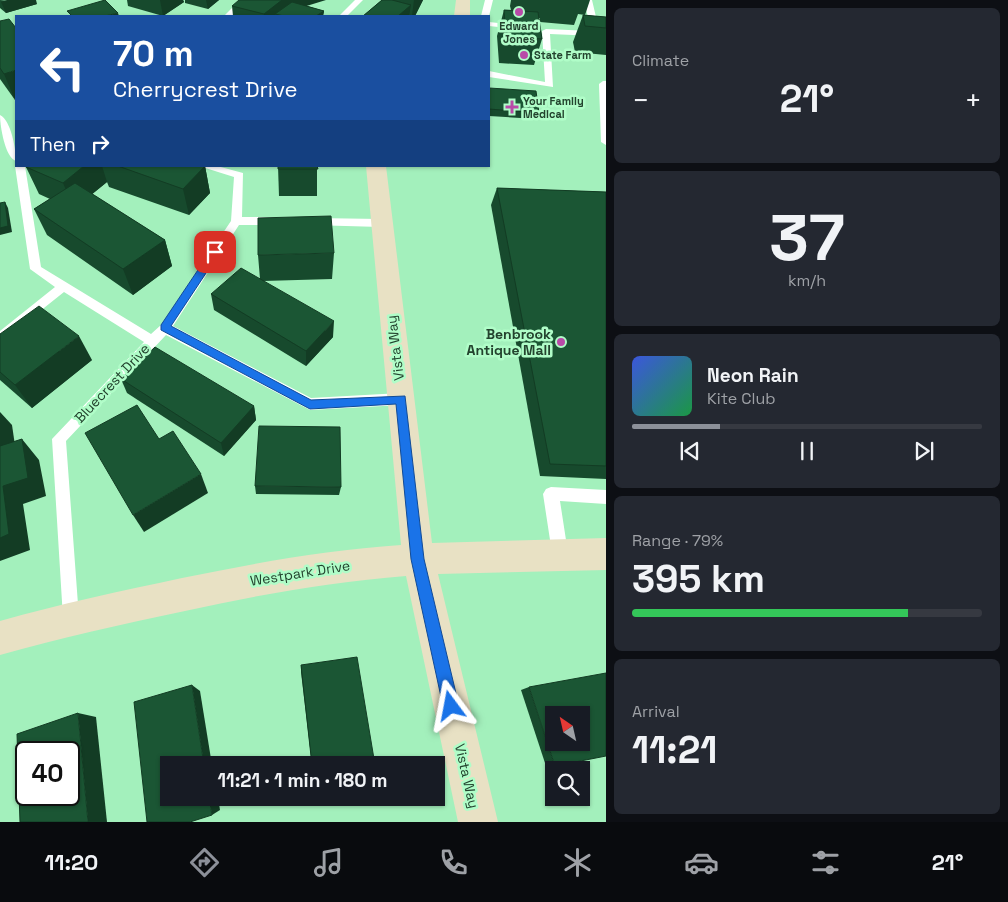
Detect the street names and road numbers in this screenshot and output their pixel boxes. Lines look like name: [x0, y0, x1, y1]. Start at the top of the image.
street label: Vista Way: [382, 314, 408, 382]
street label: Bluecrest Drive: [71, 340, 153, 426]
street label: Westpark Drive: [249, 556, 351, 590]
street label: Vista Way: [451, 742, 483, 810]

